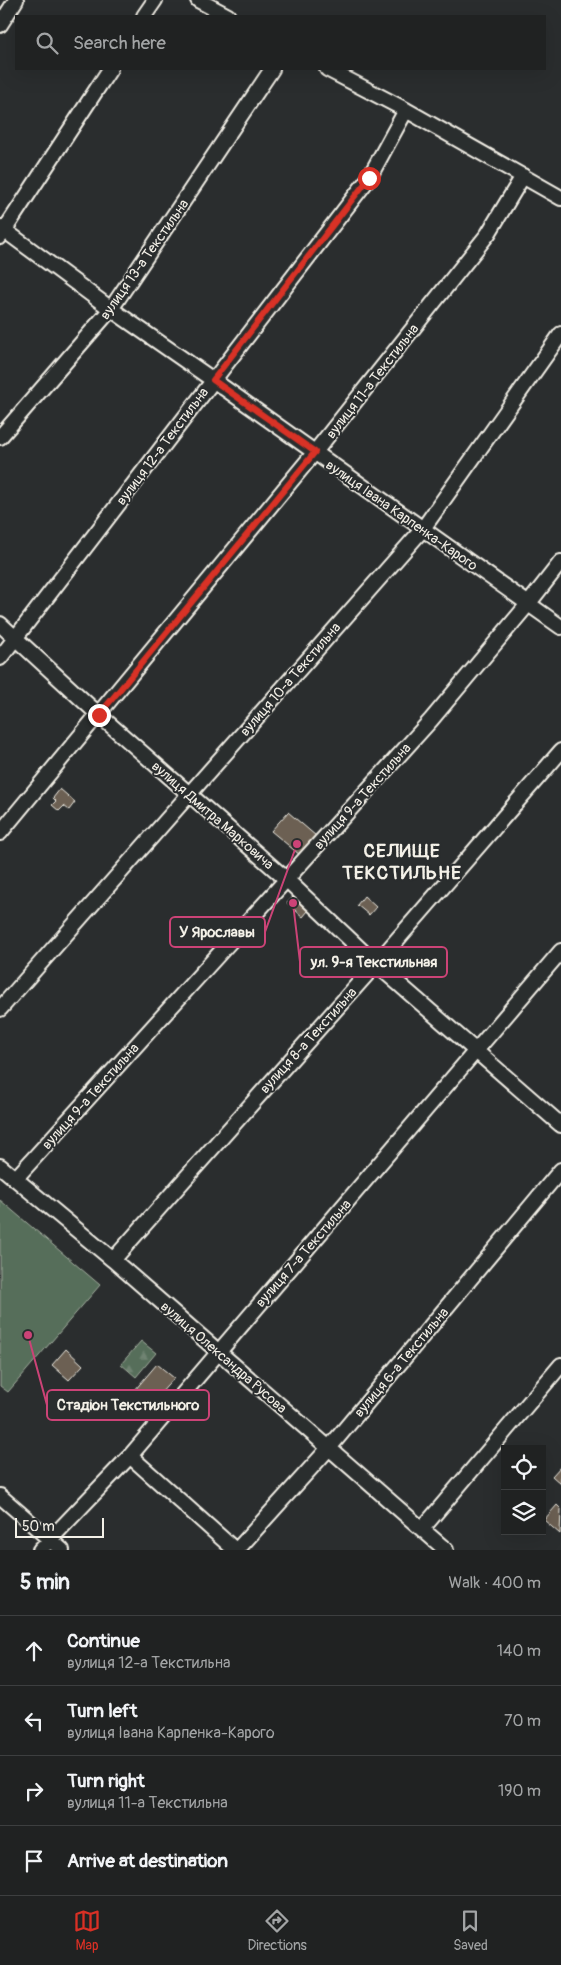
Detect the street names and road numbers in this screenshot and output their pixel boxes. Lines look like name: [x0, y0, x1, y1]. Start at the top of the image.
street label: вулиця 13-а Текстильна: [96, 196, 192, 323]
street label: вулиця 11-а Текстильна: [322, 321, 422, 442]
street label: вулиця 12-а Текстильна: [113, 384, 212, 509]
street label: вулиця Івана Карпенка-Карого: [322, 456, 481, 575]
street label: вулиця 10-а Текстильна: [237, 619, 344, 740]
street label: вулиця 9-а Текстильна: [310, 740, 414, 853]
street label: вулиця Дмитра Марковича: [148, 758, 277, 873]
street label: вулиця 8-а Текстильна: [256, 984, 360, 1097]
street label: вулиця 9-а Текстильна: [38, 1040, 142, 1153]
street label: вулиця 7-а Текстильна: [252, 1196, 355, 1311]
street label: вулиця Олександра Русова: [157, 1298, 290, 1417]
street label: вулиця 6-а Текстильна: [351, 1304, 452, 1421]

